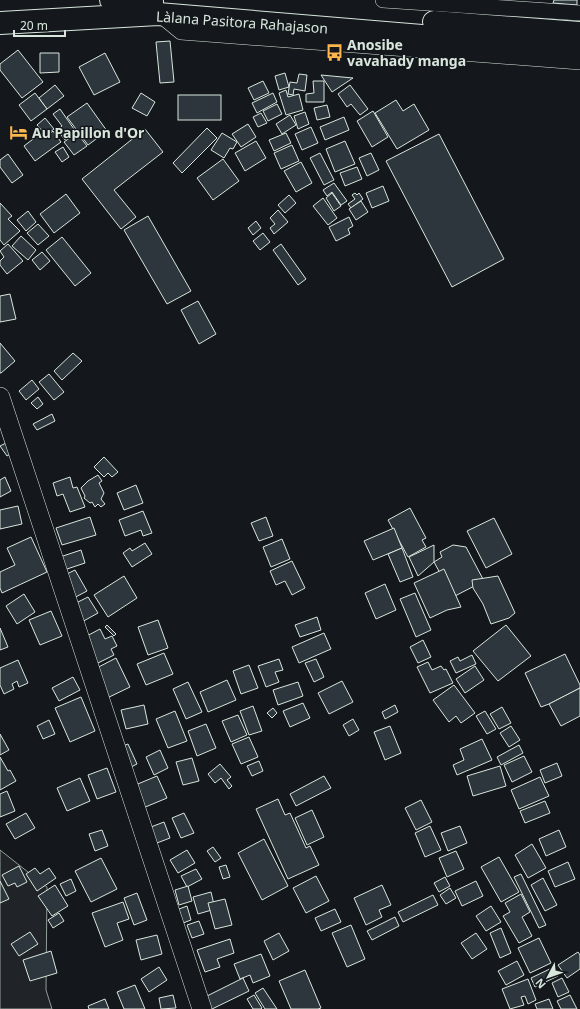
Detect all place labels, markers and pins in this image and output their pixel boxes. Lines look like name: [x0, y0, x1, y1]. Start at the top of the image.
place label: Anosibe vavahady manga: [347, 35, 466, 70]
bus stop icon: Anosibe vavahady manga: [324, 42, 344, 62]
hotel icon: Au Papillon d'Or: [9, 122, 29, 142]
place label: Au Papillon d'Or: [32, 123, 145, 142]

